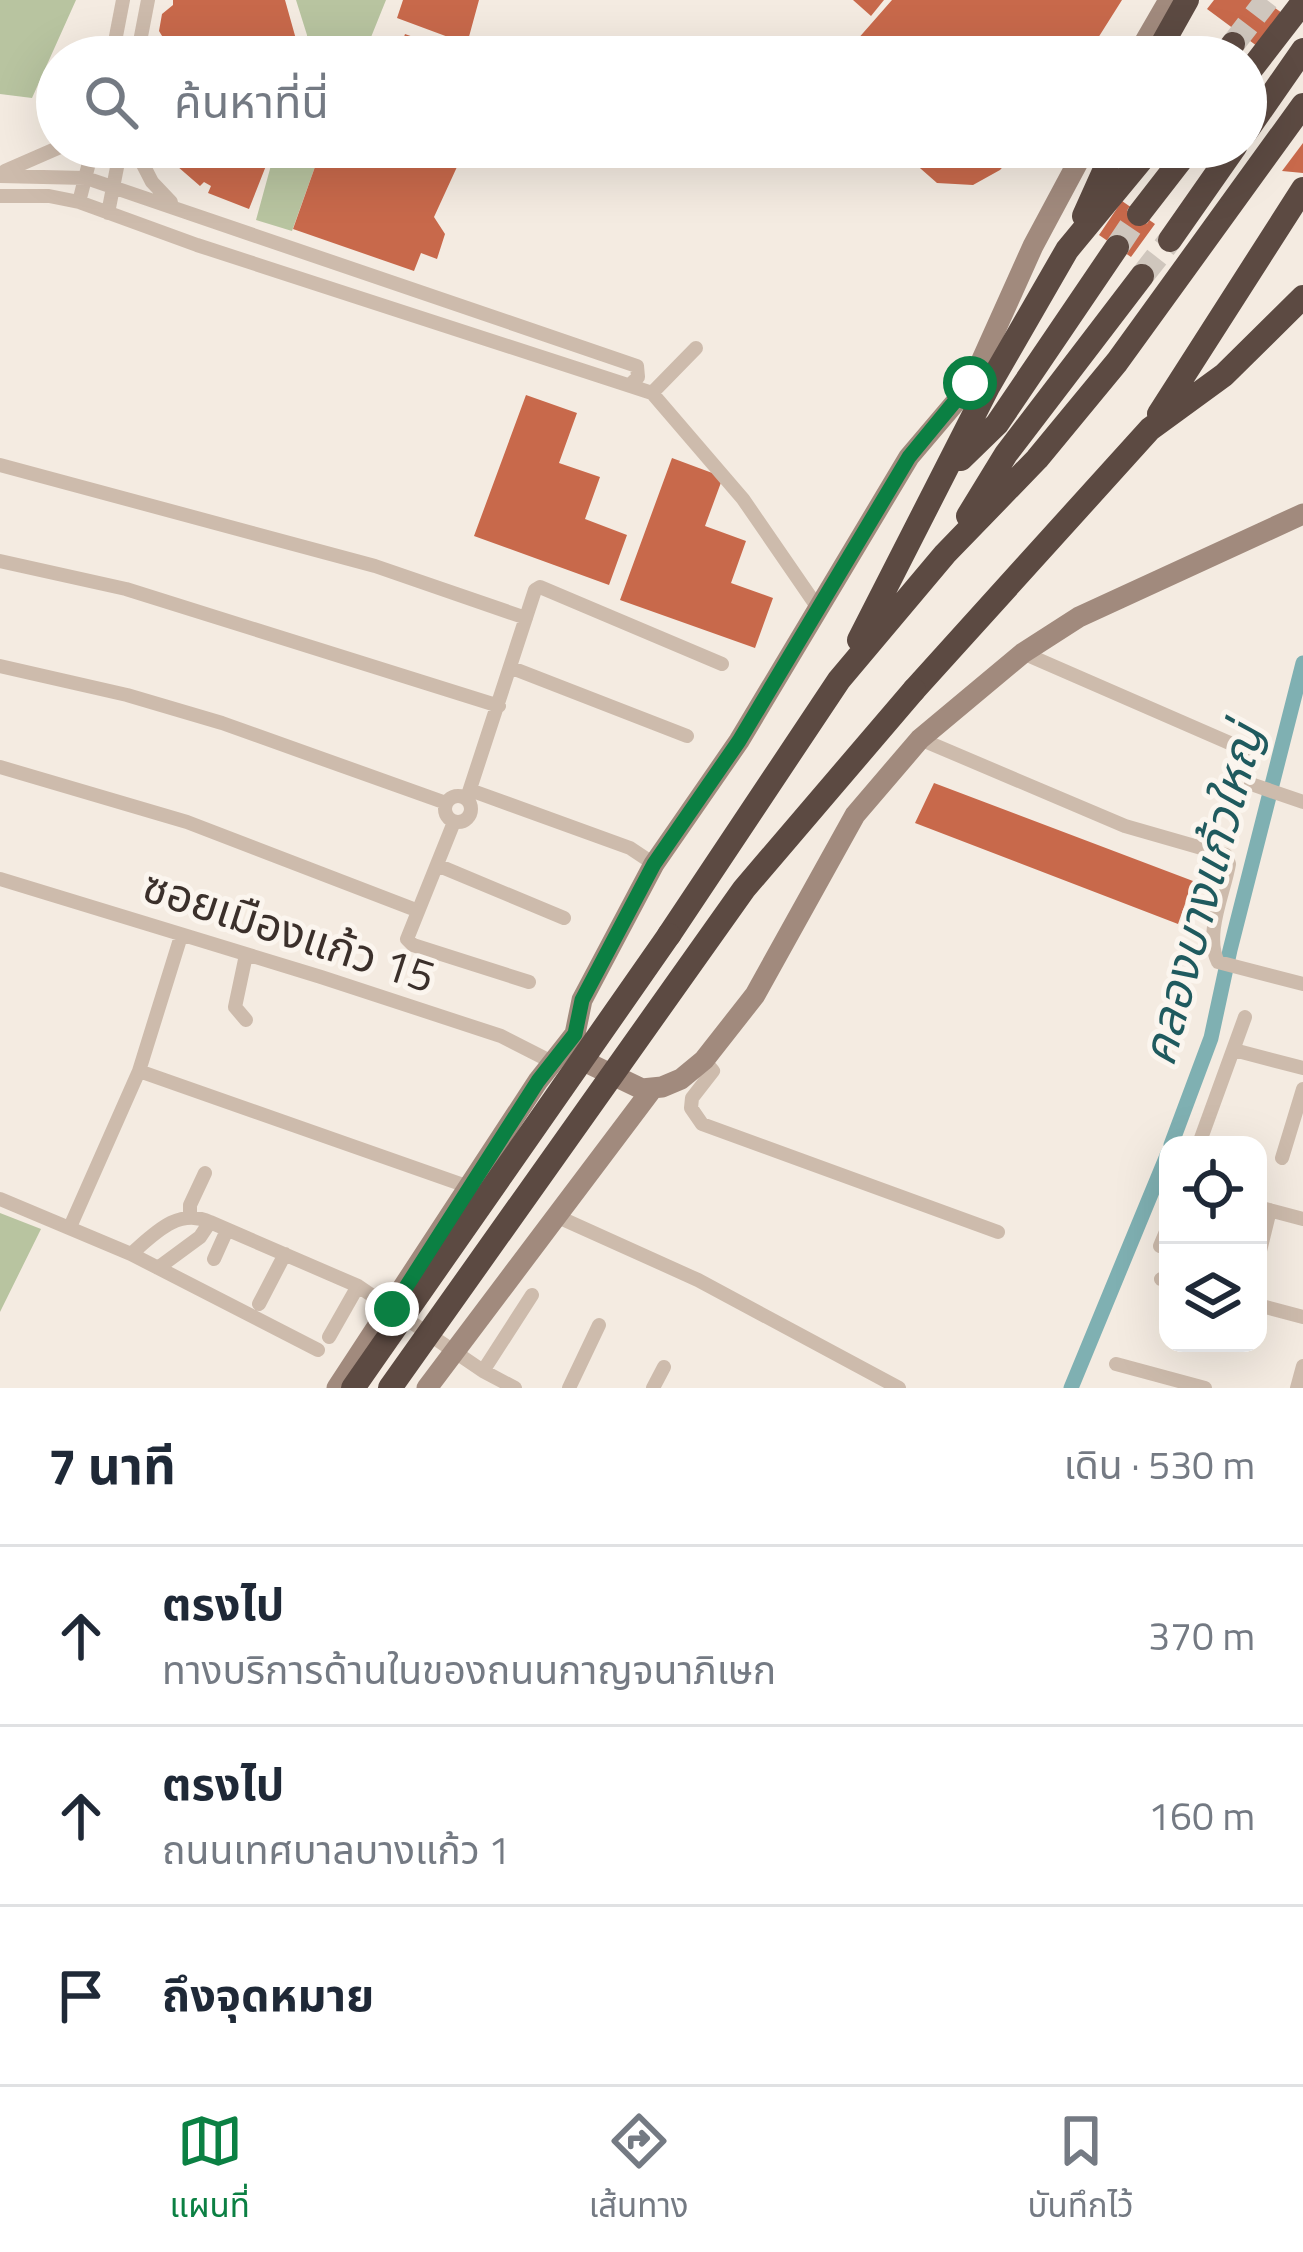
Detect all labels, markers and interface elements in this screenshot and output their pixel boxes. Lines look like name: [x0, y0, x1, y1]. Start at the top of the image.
search box: [36, 36, 1267, 168]
text: ค้นหาที่นี่: [174, 67, 329, 135]
icon: search: [78, 69, 144, 135]
route start: [943, 356, 997, 410]
water label: คลองบางแก้วใหญ่: [1121, 711, 1284, 1073]
street label: ซอยเมืองแก้ว 15: [134, 851, 444, 1009]
map controls: [1159, 1136, 1267, 1352]
button: locate: [1159, 1136, 1267, 1244]
button: layers: [1159, 1244, 1267, 1352]
route end: [365, 1282, 419, 1336]
text: 7 นาที: [48, 1426, 176, 1504]
text: เดิน · 530 m: [1064, 1435, 1255, 1494]
text: ตรงไป: [162, 1569, 284, 1637]
icon: ahead: [48, 1603, 114, 1669]
text: 370 m: [1148, 1606, 1255, 1665]
text: ทางบริการด้านในของถนนกาญจนาภิเษก: [162, 1640, 776, 1699]
text: ตรงไป: [162, 1749, 284, 1817]
icon: ahead: [48, 1783, 114, 1849]
text: 160 m: [1148, 1786, 1255, 1845]
text: ถนนเทศบาลบางแก้ว 1: [162, 1820, 510, 1879]
text: ถึงจุดหมาย: [162, 1960, 374, 2028]
icon: arrive: [48, 1963, 114, 2029]
tab: แผนที่: [169, 2108, 250, 2232]
tab: เส้นทาง: [589, 2108, 689, 2232]
tab: บันทึกไว้: [1028, 2108, 1134, 2232]

